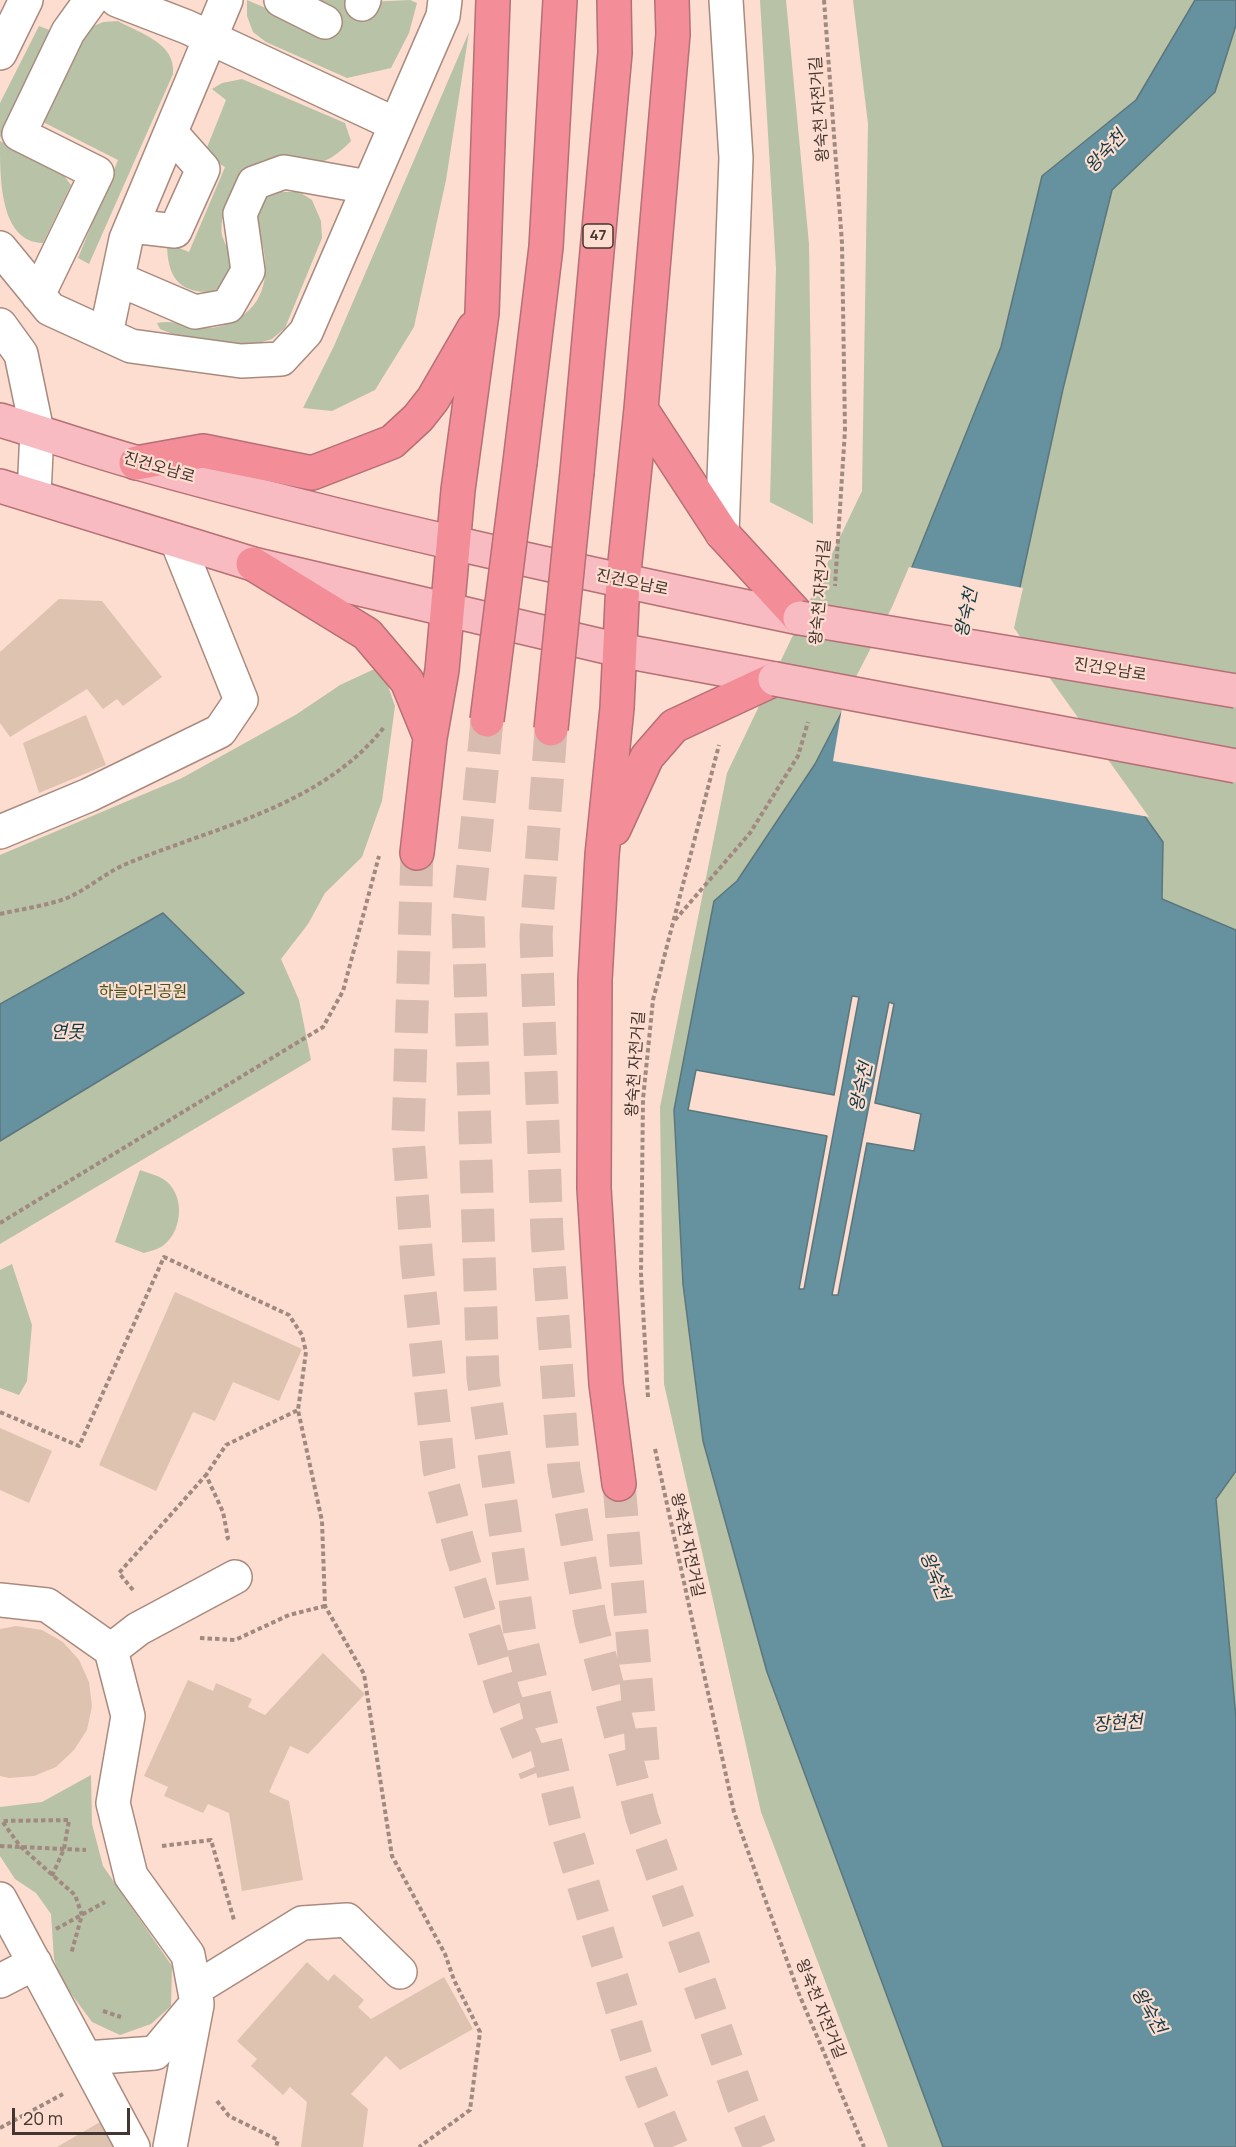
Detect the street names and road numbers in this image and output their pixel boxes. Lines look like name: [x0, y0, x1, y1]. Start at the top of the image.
street label: 왕숙천 자전거길: [807, 55, 833, 163]
road number: 47: [583, 224, 613, 248]
street label: 진건오남로: [121, 449, 197, 487]
street label: 왕숙천 자전거길: [807, 538, 835, 646]
street label: 진건오남로: [594, 566, 670, 600]
street label: 진건오남로: [1072, 655, 1148, 685]
street label: 왕숙천 자전거길: [623, 1010, 649, 1118]
street label: 왕숙천 자전거길: [667, 1491, 707, 1599]
street label: 왕숙천 자전거길: [791, 1956, 849, 2062]

